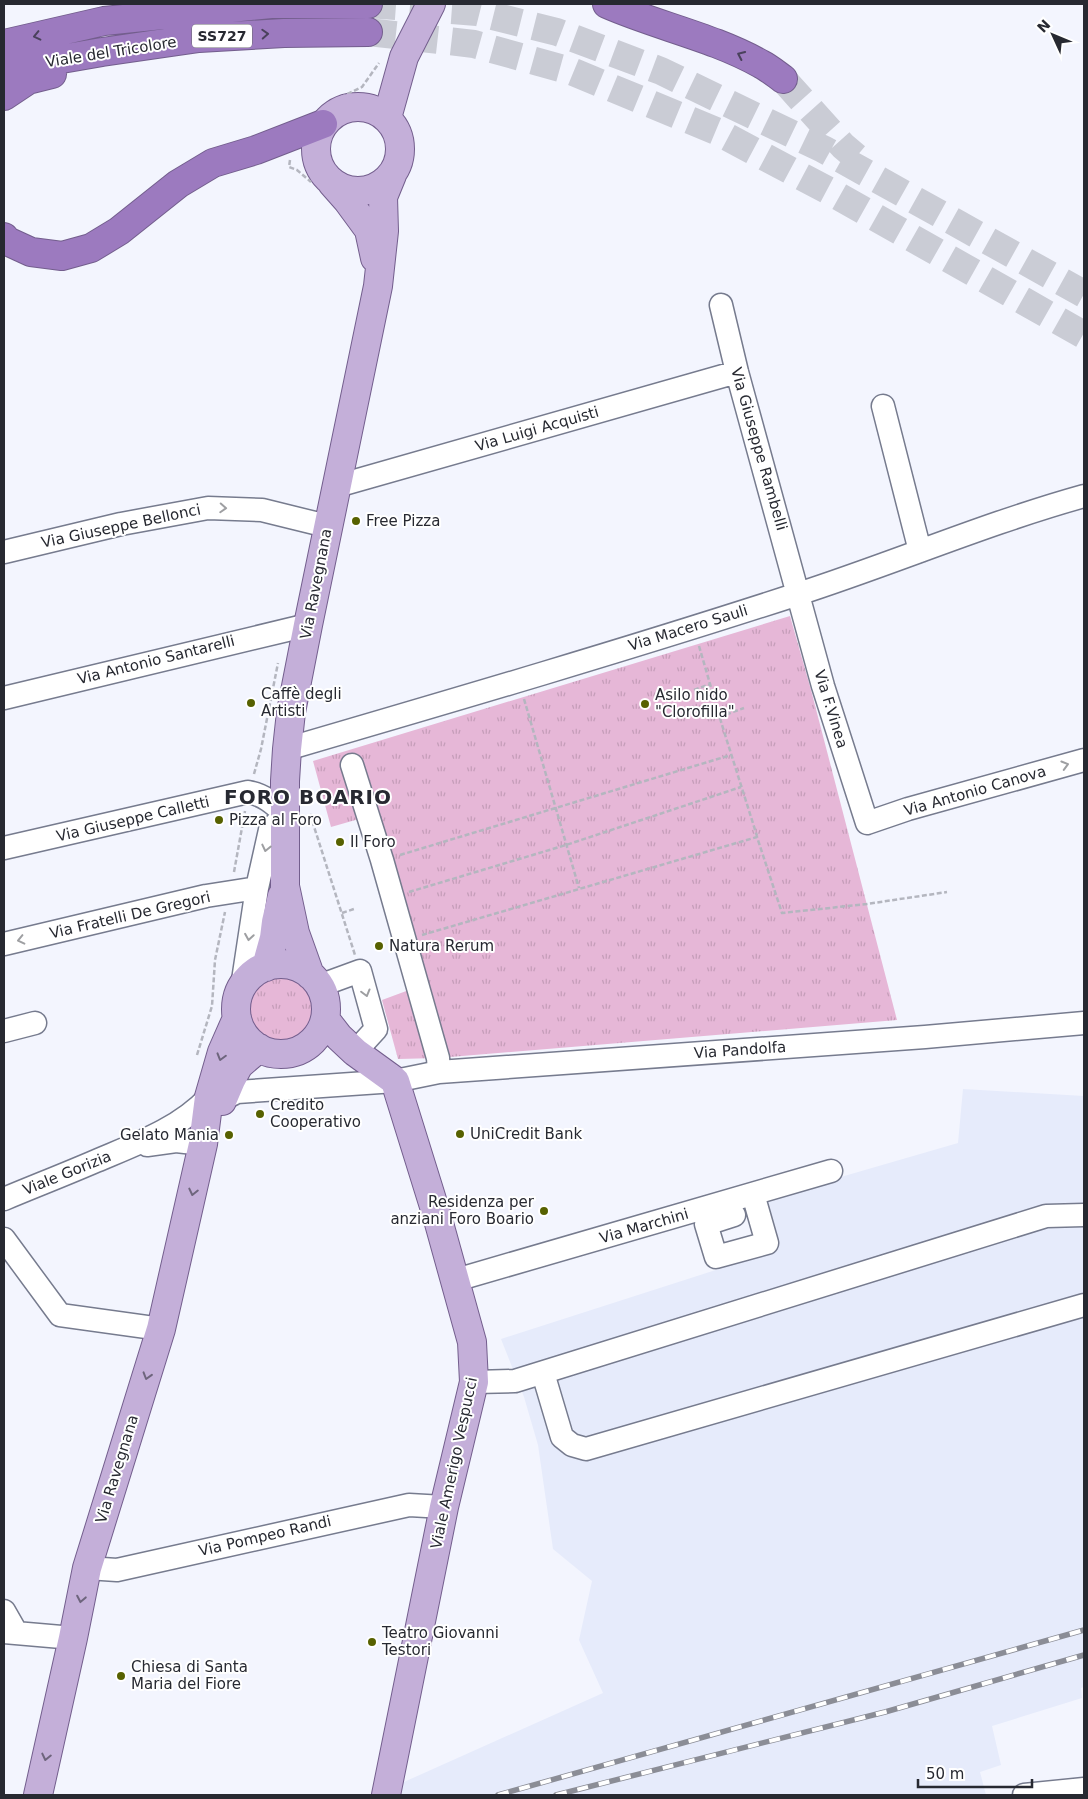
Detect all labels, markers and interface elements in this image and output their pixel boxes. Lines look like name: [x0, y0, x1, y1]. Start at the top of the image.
north arrow: [1028, 10, 1078, 60]
text: N: [1034, 16, 1053, 36]
road number: SS727: [192, 24, 252, 48]
one-way arrow: [261, 28, 269, 39]
one-way arrow: [33, 30, 42, 41]
street label: Viale del Tricolore: [44, 33, 178, 71]
one-way arrow: [737, 51, 746, 61]
street label: Via Giuseppe Rambelli: [727, 365, 791, 533]
street label: Via Luigi Acquisti: [473, 403, 601, 455]
street label: Via Giuseppe Bellonci: [40, 500, 202, 552]
one-way arrow: [219, 503, 227, 514]
place label: Free Pizza: [366, 512, 440, 530]
marker: Free Pizza: [350, 515, 362, 527]
street label: Via Ravegnana: [296, 527, 336, 641]
street label: Via Macero Sauli: [626, 601, 750, 655]
street label: Via Antonio Santarelli: [76, 632, 236, 688]
street label: Via F.Vinea: [811, 668, 851, 750]
place label: Caffè degli Artisti: [261, 685, 342, 720]
place label: Asilo nido "Clorofilla": [655, 686, 735, 721]
marker: Caffè degli Artisti: [245, 697, 257, 709]
marker: Asilo nido "Clorofilla": [639, 698, 651, 710]
one-way arrow: [1060, 761, 1068, 771]
street label: Via Antonio Canova: [902, 762, 1048, 820]
district label: FORO BOARIO: [224, 785, 392, 809]
street label: Via Giuseppe Calletti: [55, 793, 211, 845]
place label: Pizza al Foro: [229, 811, 322, 829]
marker: Pizza al Foro: [213, 814, 225, 826]
place label: Il Foro: [350, 833, 396, 851]
marker: Il Foro: [334, 836, 346, 848]
one-way arrow: [261, 844, 272, 853]
street label: Via Fratelli De Gregori: [48, 888, 212, 942]
one-way arrow: [244, 932, 254, 941]
one-way arrow: [17, 934, 26, 945]
place label: Natura Rerum: [389, 937, 494, 955]
marker: Natura Rerum: [373, 940, 385, 952]
one-way arrow: [360, 988, 371, 997]
street label: Via Pandolfa: [693, 1038, 787, 1062]
one-way arrow: [217, 1052, 227, 1060]
place label: Credito Cooperativo: [270, 1096, 361, 1131]
marker: Credito Cooperativo: [254, 1108, 266, 1120]
place label: UniCredit Bank: [470, 1125, 583, 1143]
place label: Gelato Mania: [120, 1126, 219, 1144]
marker: UniCredit Bank: [454, 1128, 466, 1140]
marker: Gelato Mania: [223, 1129, 235, 1141]
street label: Viale Gorizia: [20, 1147, 114, 1199]
one-way arrow: [188, 1188, 198, 1196]
place label: Residenza per anziani Foro Boario: [390, 1193, 535, 1228]
marker: Residenza per anziani Foro Boario: [538, 1205, 550, 1217]
street label: Via Marchini: [597, 1205, 691, 1247]
one-way arrow: [142, 1371, 152, 1379]
street label: Viale Amerigo Vespucci: [427, 1375, 481, 1551]
street label: Via Ravegnana: [92, 1413, 142, 1525]
street label: Via Pompeo Randi: [197, 1512, 333, 1560]
one-way arrow: [76, 1594, 86, 1603]
place label: Teatro Giovanni Testori: [381, 1624, 499, 1659]
marker: Teatro Giovanni Testori: [366, 1636, 378, 1648]
place label: Chiesa di Santa Maria del Fiore: [131, 1658, 248, 1693]
marker: Chiesa di Santa Maria del Fiore: [115, 1670, 127, 1682]
one-way arrow: [41, 1753, 52, 1762]
scale bar: [918, 1756, 1032, 1788]
text: 50 m: [926, 1765, 964, 1783]

